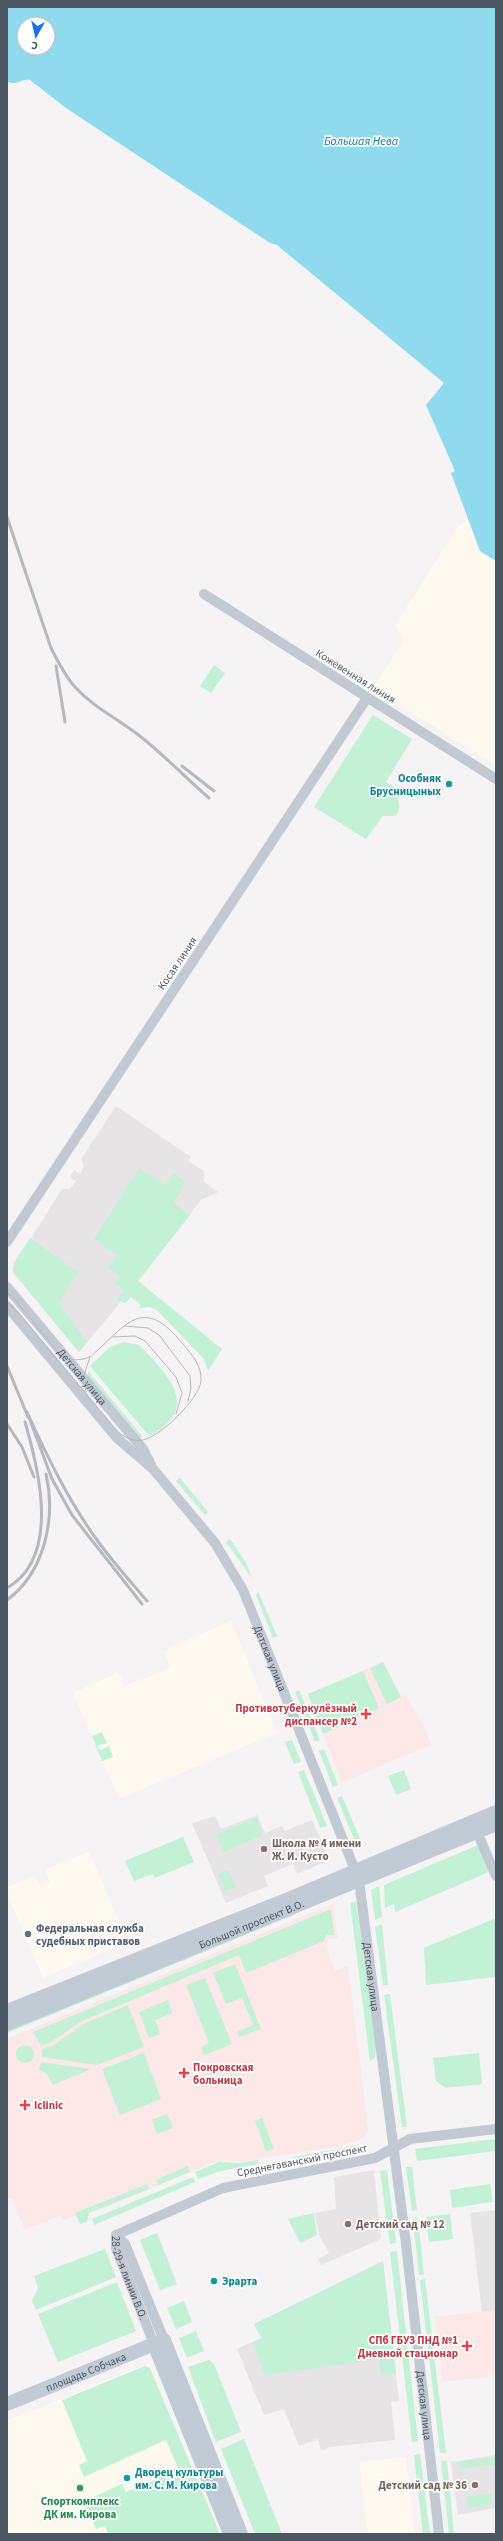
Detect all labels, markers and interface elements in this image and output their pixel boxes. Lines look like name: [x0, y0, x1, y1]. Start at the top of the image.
north arrow: [16, 16, 56, 56]
text: С: [30, 37, 39, 53]
water label: Большая Нева: [324, 133, 399, 150]
street label: Кожевенная линия: [313, 646, 399, 707]
place label: Особняк Брусницыных: [370, 771, 441, 799]
marker: Особняк Брусницыных: [444, 779, 454, 789]
street label: Косая линия: [154, 934, 201, 993]
street label: Детская улица: [54, 1345, 110, 1409]
street label: Детская улица: [250, 1623, 290, 1694]
place label: Противотуберкулёзный диспансер №2: [235, 1701, 357, 1729]
marker: Противотуберкулёзный диспансер №2: [360, 1708, 372, 1720]
place label: Школа № 4 имени Ж. И. Кусто: [272, 1836, 361, 1864]
marker: Школа № 4 имени Ж. И. Кусто: [259, 1844, 269, 1854]
street label: Большой проспект В.О.: [196, 1896, 307, 1953]
place label: Федеральная служба судебных приставов: [36, 1921, 144, 1949]
marker: Федеральная служба судебных приставов: [23, 1929, 33, 1939]
street label: Детская улица: [359, 1941, 383, 2012]
place label: Покровская больница: [193, 2060, 254, 2088]
marker: Покровская больница: [178, 2067, 190, 2079]
place label: Iclinic: [34, 2098, 63, 2113]
marker: Iclinic: [19, 2099, 31, 2111]
street label: Среднегаванский проспект: [236, 2140, 369, 2180]
place label: Детский сад № 12: [356, 2217, 445, 2232]
marker: Детский сад № 12: [343, 2219, 353, 2229]
street label: 28-29-я линии В.О.: [108, 2236, 151, 2322]
place label: Эрарта: [222, 2274, 258, 2289]
marker: Эрарта: [209, 2276, 219, 2286]
place label: СПб ГБУЗ ПНД №1 Дневной стационар: [358, 2333, 458, 2361]
marker: СПб ГБУЗ ПНД №1 Дневной стационар: [461, 2340, 473, 2352]
street label: площадь Собчака: [43, 2349, 128, 2395]
street label: Детская улица: [412, 2370, 435, 2441]
place label: Дворец культуры им. С. М. Кирова: [135, 2465, 223, 2493]
marker: Дворец культуры им. С. М. Кирова: [122, 2473, 132, 2483]
place label: Детский сад № 36: [379, 2478, 467, 2493]
marker: Детский сад № 36: [470, 2480, 480, 2490]
marker: Спорткомплекс ДК им. Кирова: [75, 2483, 85, 2493]
place label: Спорткомплекс ДК им. Кирова: [41, 2494, 119, 2522]

